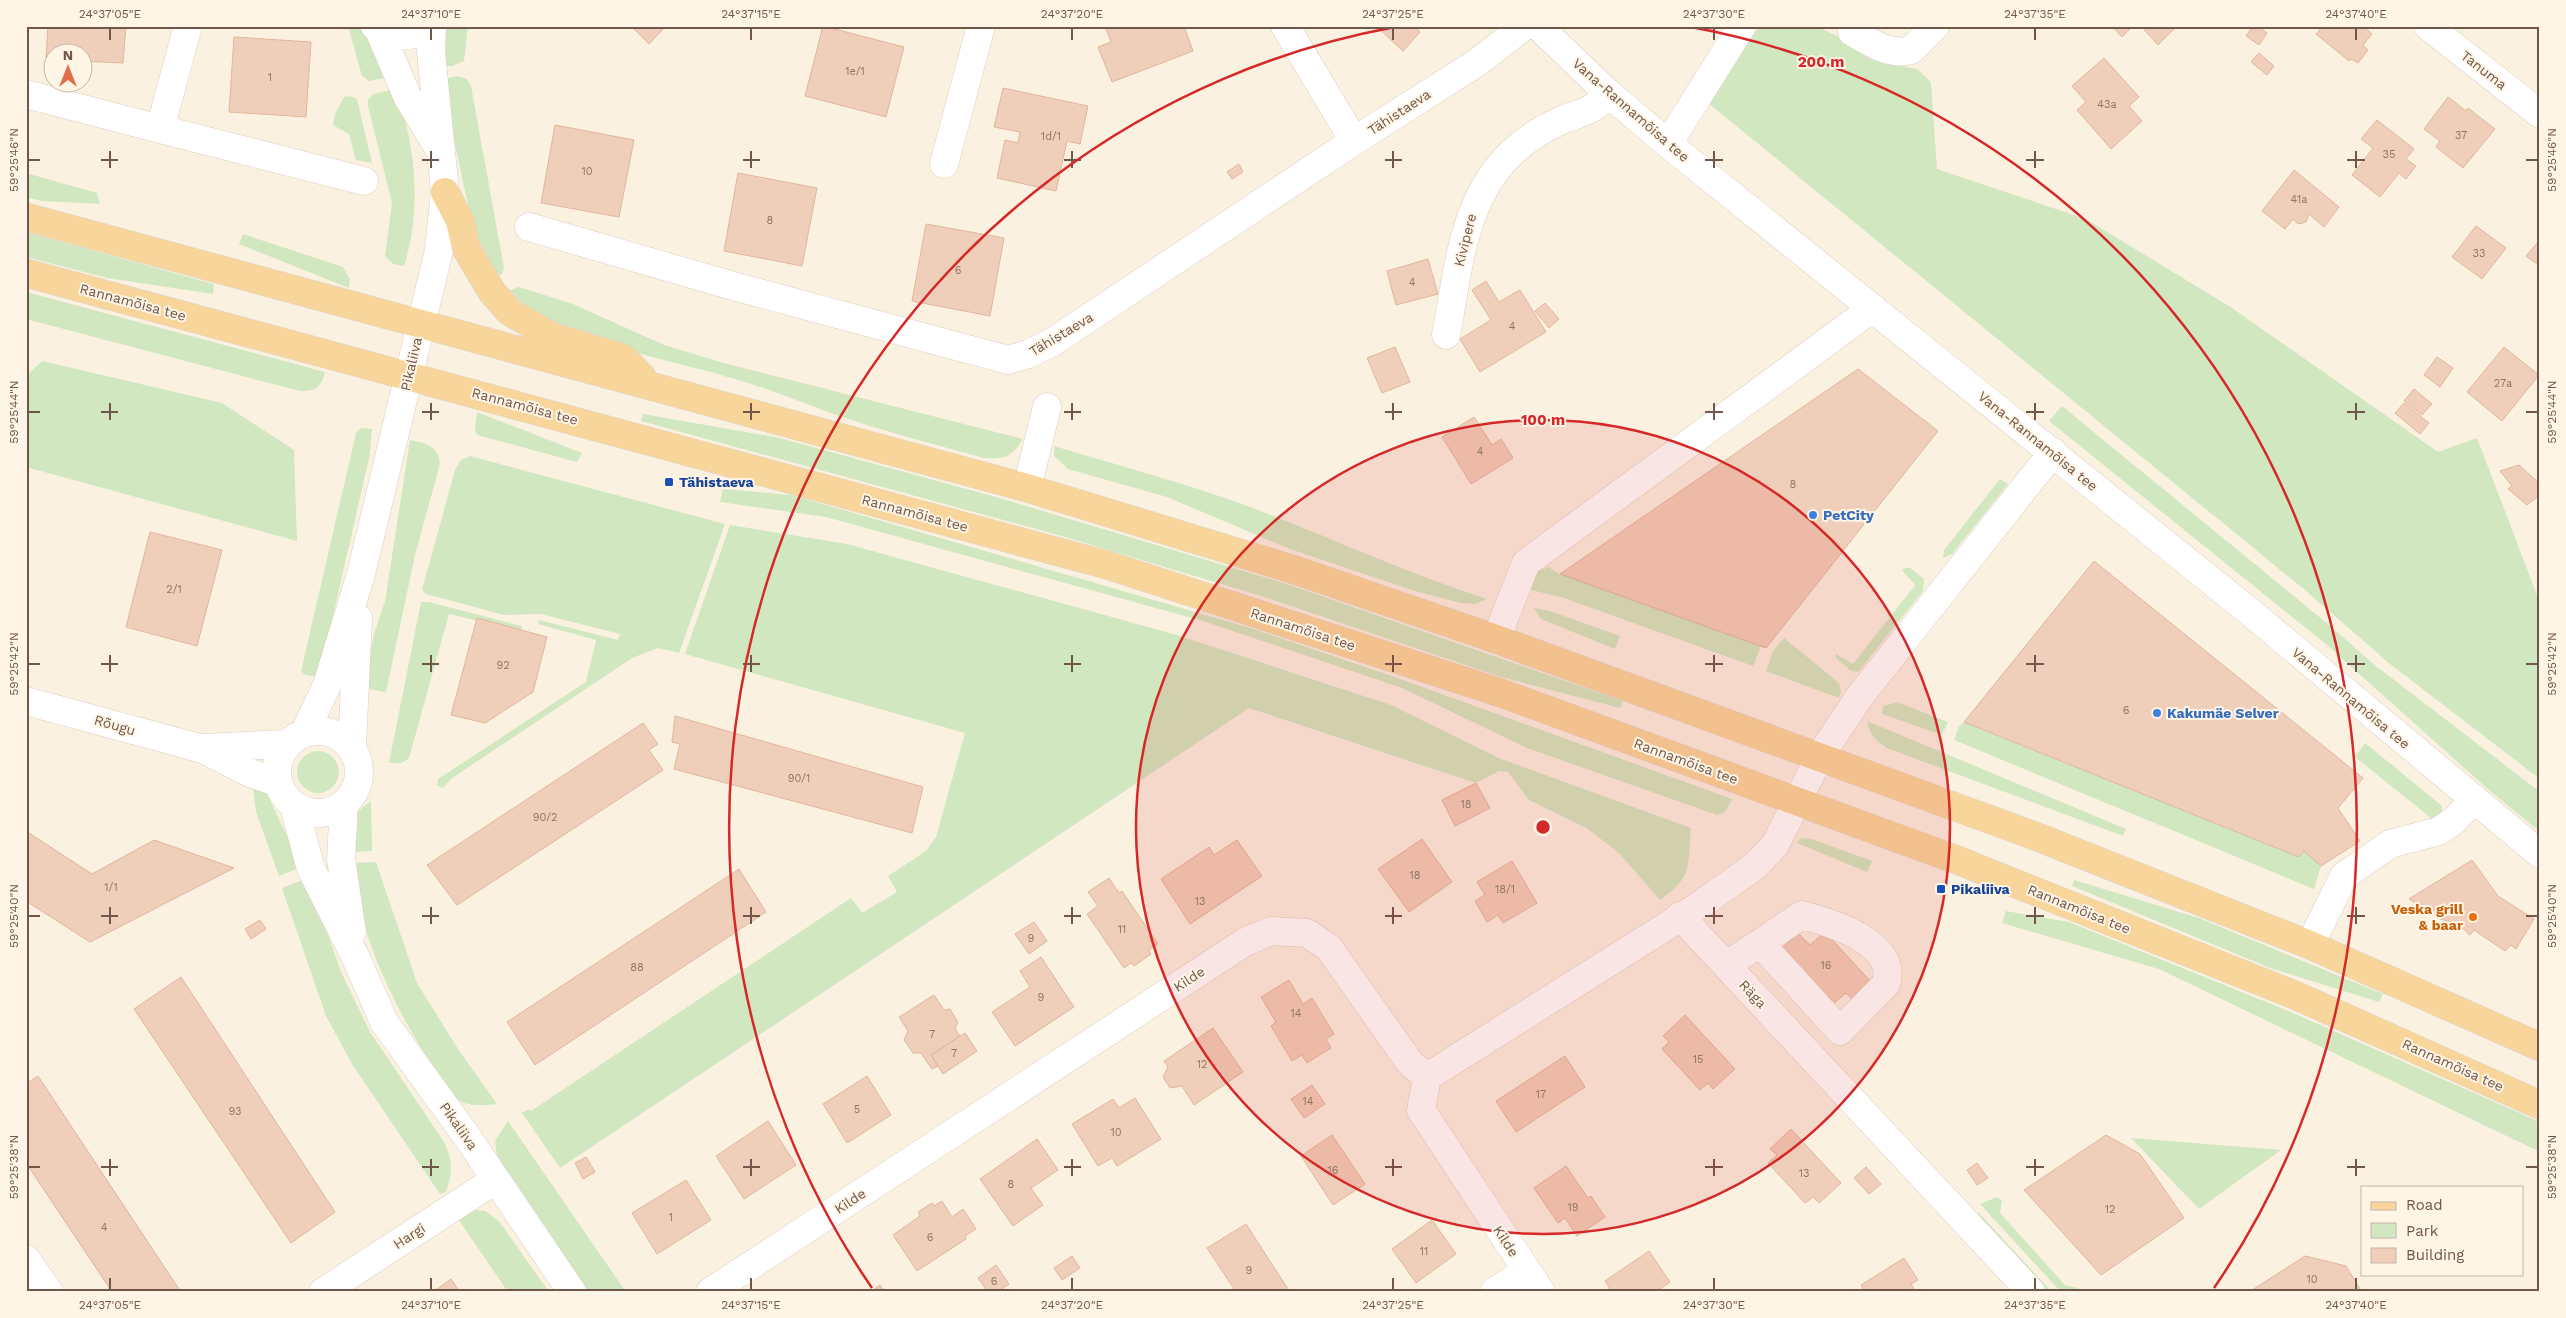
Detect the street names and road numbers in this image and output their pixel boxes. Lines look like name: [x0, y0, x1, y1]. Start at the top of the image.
street label: Tanuma: [2458, 47, 2510, 93]
street label: Vana-Rannamõisa tee: [1569, 55, 1693, 165]
street label: Tähistaeva: [1365, 86, 1433, 138]
street label: Kivipere: [1451, 212, 1479, 268]
street label: Rannamõisa tee: [78, 280, 188, 324]
street label: Tähistaeva: [1026, 309, 1096, 359]
street label: Pikaliiva: [397, 335, 425, 392]
street label: Rannamõisa tee: [470, 384, 580, 428]
street label: Vana-Rannamõisa tee: [1975, 388, 2101, 494]
street label: Rannamõisa tee: [860, 491, 970, 535]
street label: Rannamõisa tee: [1248, 604, 1358, 654]
street label: Vana-Rannamõisa tee: [2289, 644, 2413, 752]
street label: Rõugu: [93, 711, 137, 739]
street label: Rannamõisa tee: [1632, 735, 1740, 787]
street label: Rannamõisa tee: [2025, 881, 2133, 937]
street label: Kilde: [1170, 963, 1208, 995]
street label: Räga: [1736, 977, 1770, 1011]
street label: Rannamõisa tee: [2400, 1035, 2506, 1095]
street label: Pikaliiva: [437, 1099, 481, 1153]
street label: Kilde: [831, 1185, 869, 1217]
street label: Hargi: [390, 1220, 428, 1252]
street label: Kilde: [1490, 1222, 1522, 1260]

